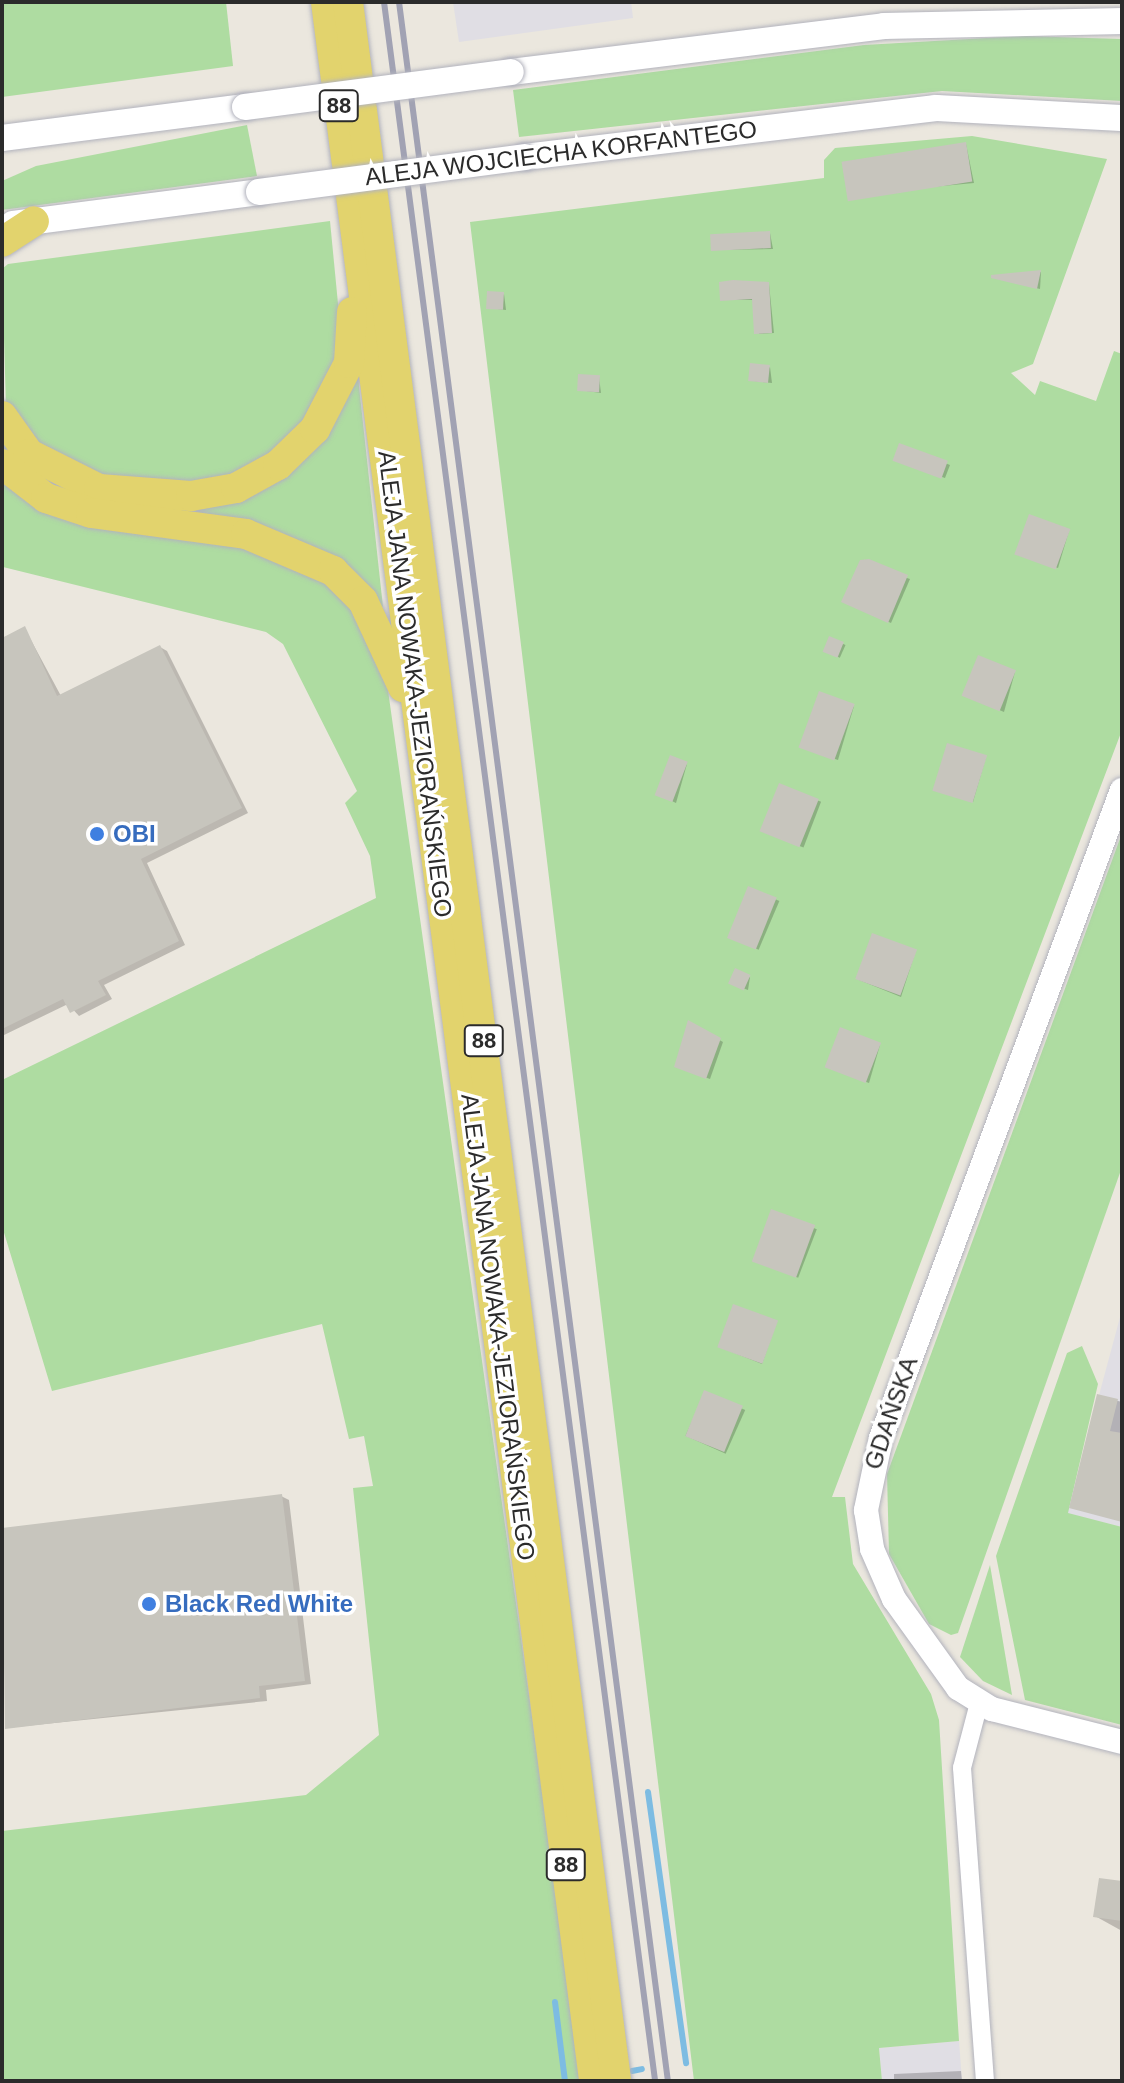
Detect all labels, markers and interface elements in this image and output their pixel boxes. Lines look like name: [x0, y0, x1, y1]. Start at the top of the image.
road number: 88: [317, 88, 361, 124]
street label: ALEJA WOJCIECHA KORFANTEGO: [362, 114, 760, 192]
street label: ALEJA JANA NOWAKA-JEZIORAŃSKIEGO: [372, 448, 458, 920]
place label: OBI: [113, 820, 156, 848]
marker: OBI: [88, 825, 106, 843]
road number: 88: [462, 1023, 506, 1059]
street label: ALEJA JANA NOWAKA-JEZIORAŃSKIEGO: [455, 1091, 541, 1563]
street label: GDAŃSKA: [858, 1353, 924, 1473]
place label: Black Red White: [165, 1590, 353, 1618]
marker: Black Red White: [140, 1595, 158, 1613]
road number: 88: [544, 1847, 588, 1883]

